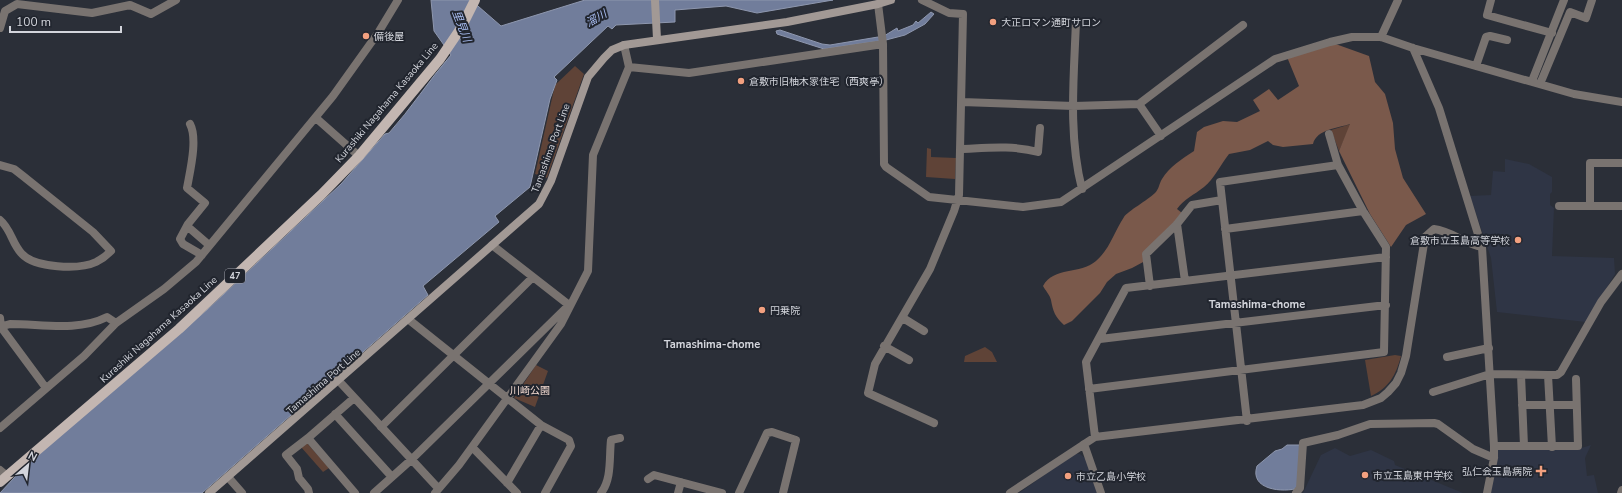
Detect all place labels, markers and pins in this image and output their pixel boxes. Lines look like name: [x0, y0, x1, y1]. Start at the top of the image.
place label: 大正ロマン通町サロン: [1001, 16, 1101, 30]
marker: 大正ロマン通町サロン: [988, 17, 998, 27]
place label: 備後屋: [373, 30, 404, 44]
marker: 備後屋: [361, 31, 371, 41]
place label: 倉敷市旧柚木家住宅（西爽亭）: [749, 75, 889, 89]
marker: 倉敷市旧柚木家住宅（西爽亭）: [736, 76, 746, 86]
place label: 倉敷市立玉島高等学校: [1410, 234, 1510, 248]
marker: 倉敷市立玉島高等学校: [1513, 235, 1523, 245]
place label: 円乗院: [770, 304, 800, 318]
marker: 円乗院: [757, 305, 767, 315]
place label: 弘仁会玉島病院: [1462, 465, 1532, 479]
marker: 弘仁会玉島病院: [1535, 465, 1547, 477]
place label: 市立玉島東中学校: [1373, 469, 1453, 483]
place label: 市立乙島小学校: [1076, 470, 1146, 484]
marker: 市立玉島東中学校: [1360, 470, 1370, 480]
marker: 市立乙島小学校: [1063, 471, 1073, 481]

